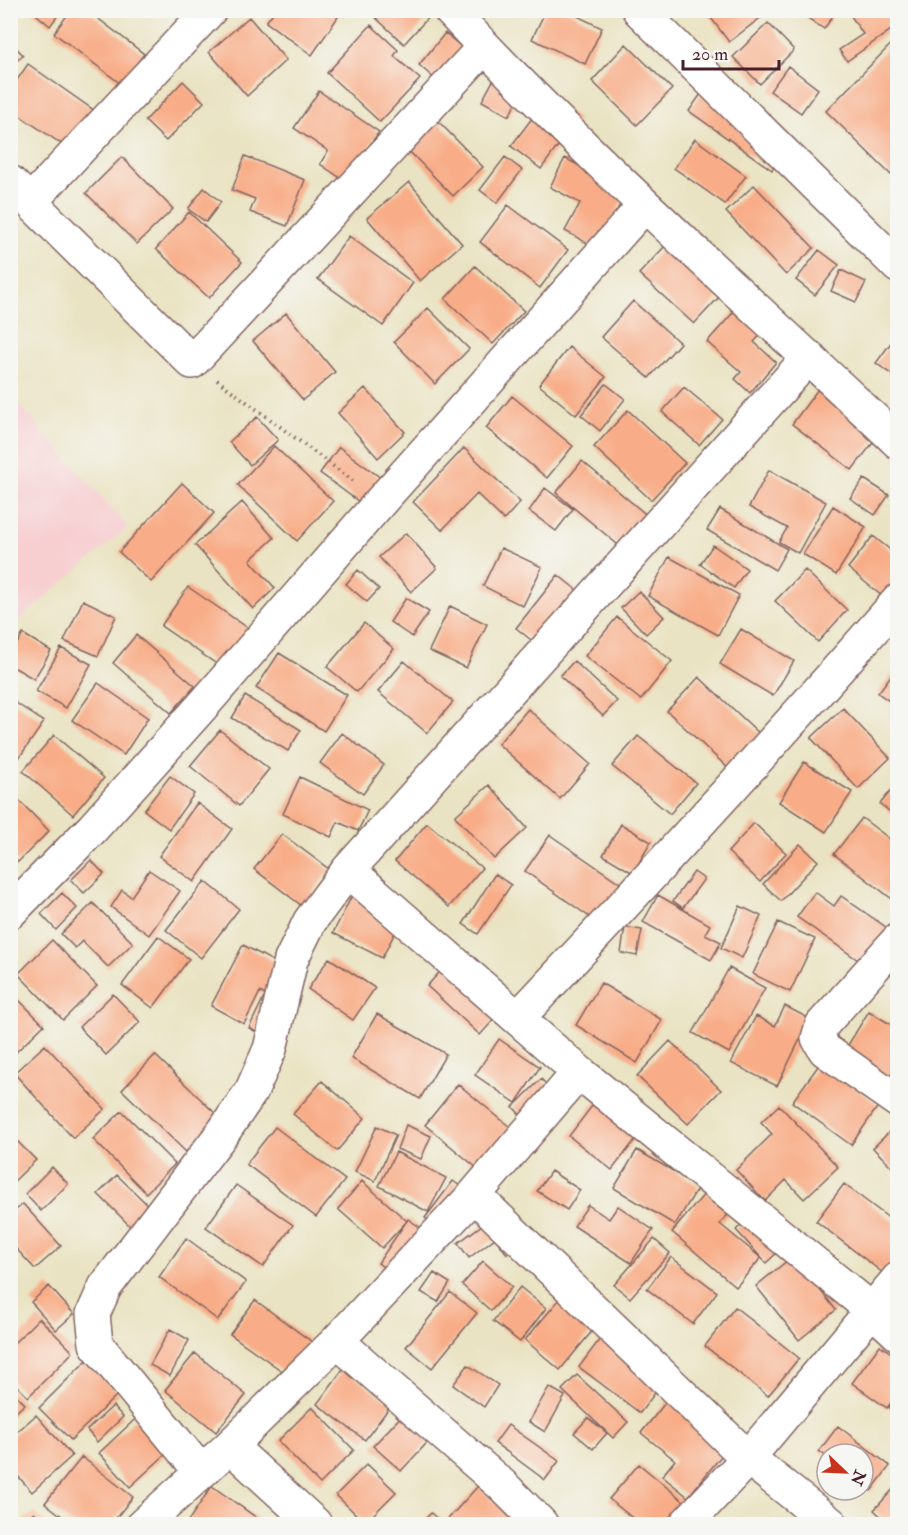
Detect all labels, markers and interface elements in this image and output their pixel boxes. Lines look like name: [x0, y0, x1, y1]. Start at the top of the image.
scale bar: [683, 33, 779, 71]
text: 20 m: [692, 43, 728, 66]
north arrow: [815, 1442, 875, 1502]
text: N: [846, 1466, 870, 1489]

